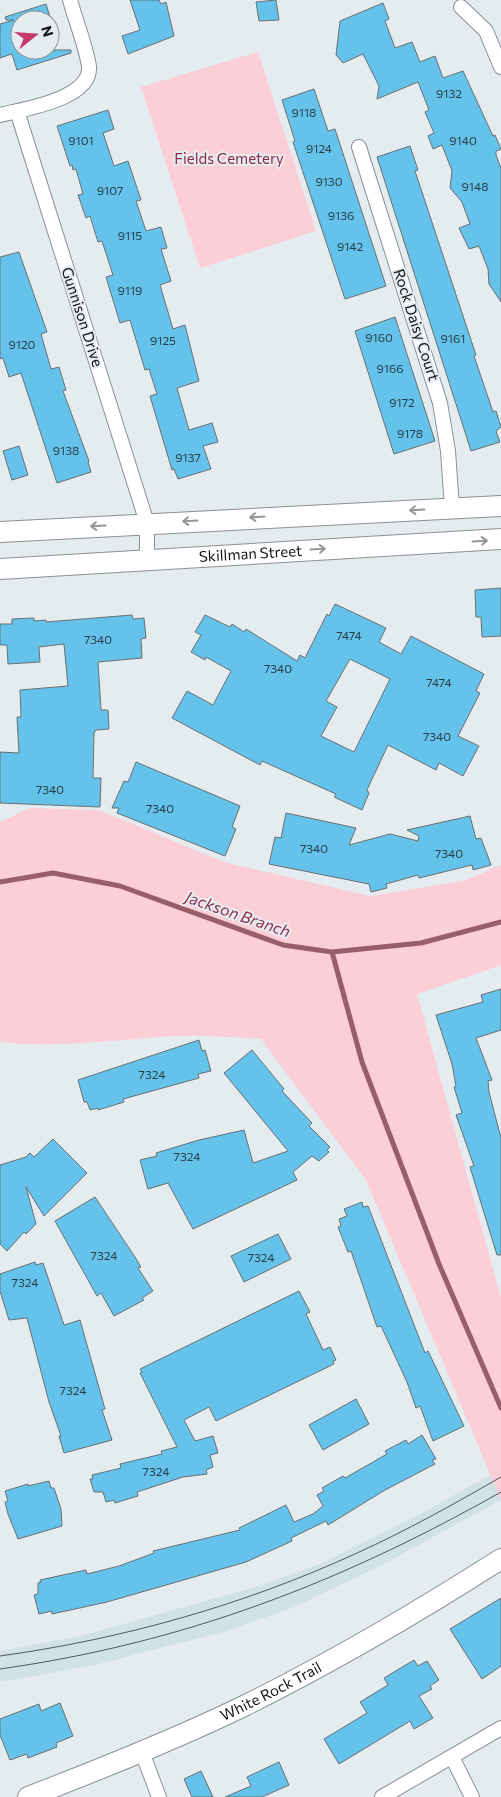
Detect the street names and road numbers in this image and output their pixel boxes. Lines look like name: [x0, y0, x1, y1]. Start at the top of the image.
street label: Gunnison Drive: [58, 264, 108, 369]
street label: Rock Daisy Court: [390, 266, 444, 383]
street label: Skillman Street: [198, 541, 303, 565]
street label: White Rock Trail: [217, 1657, 324, 1724]

